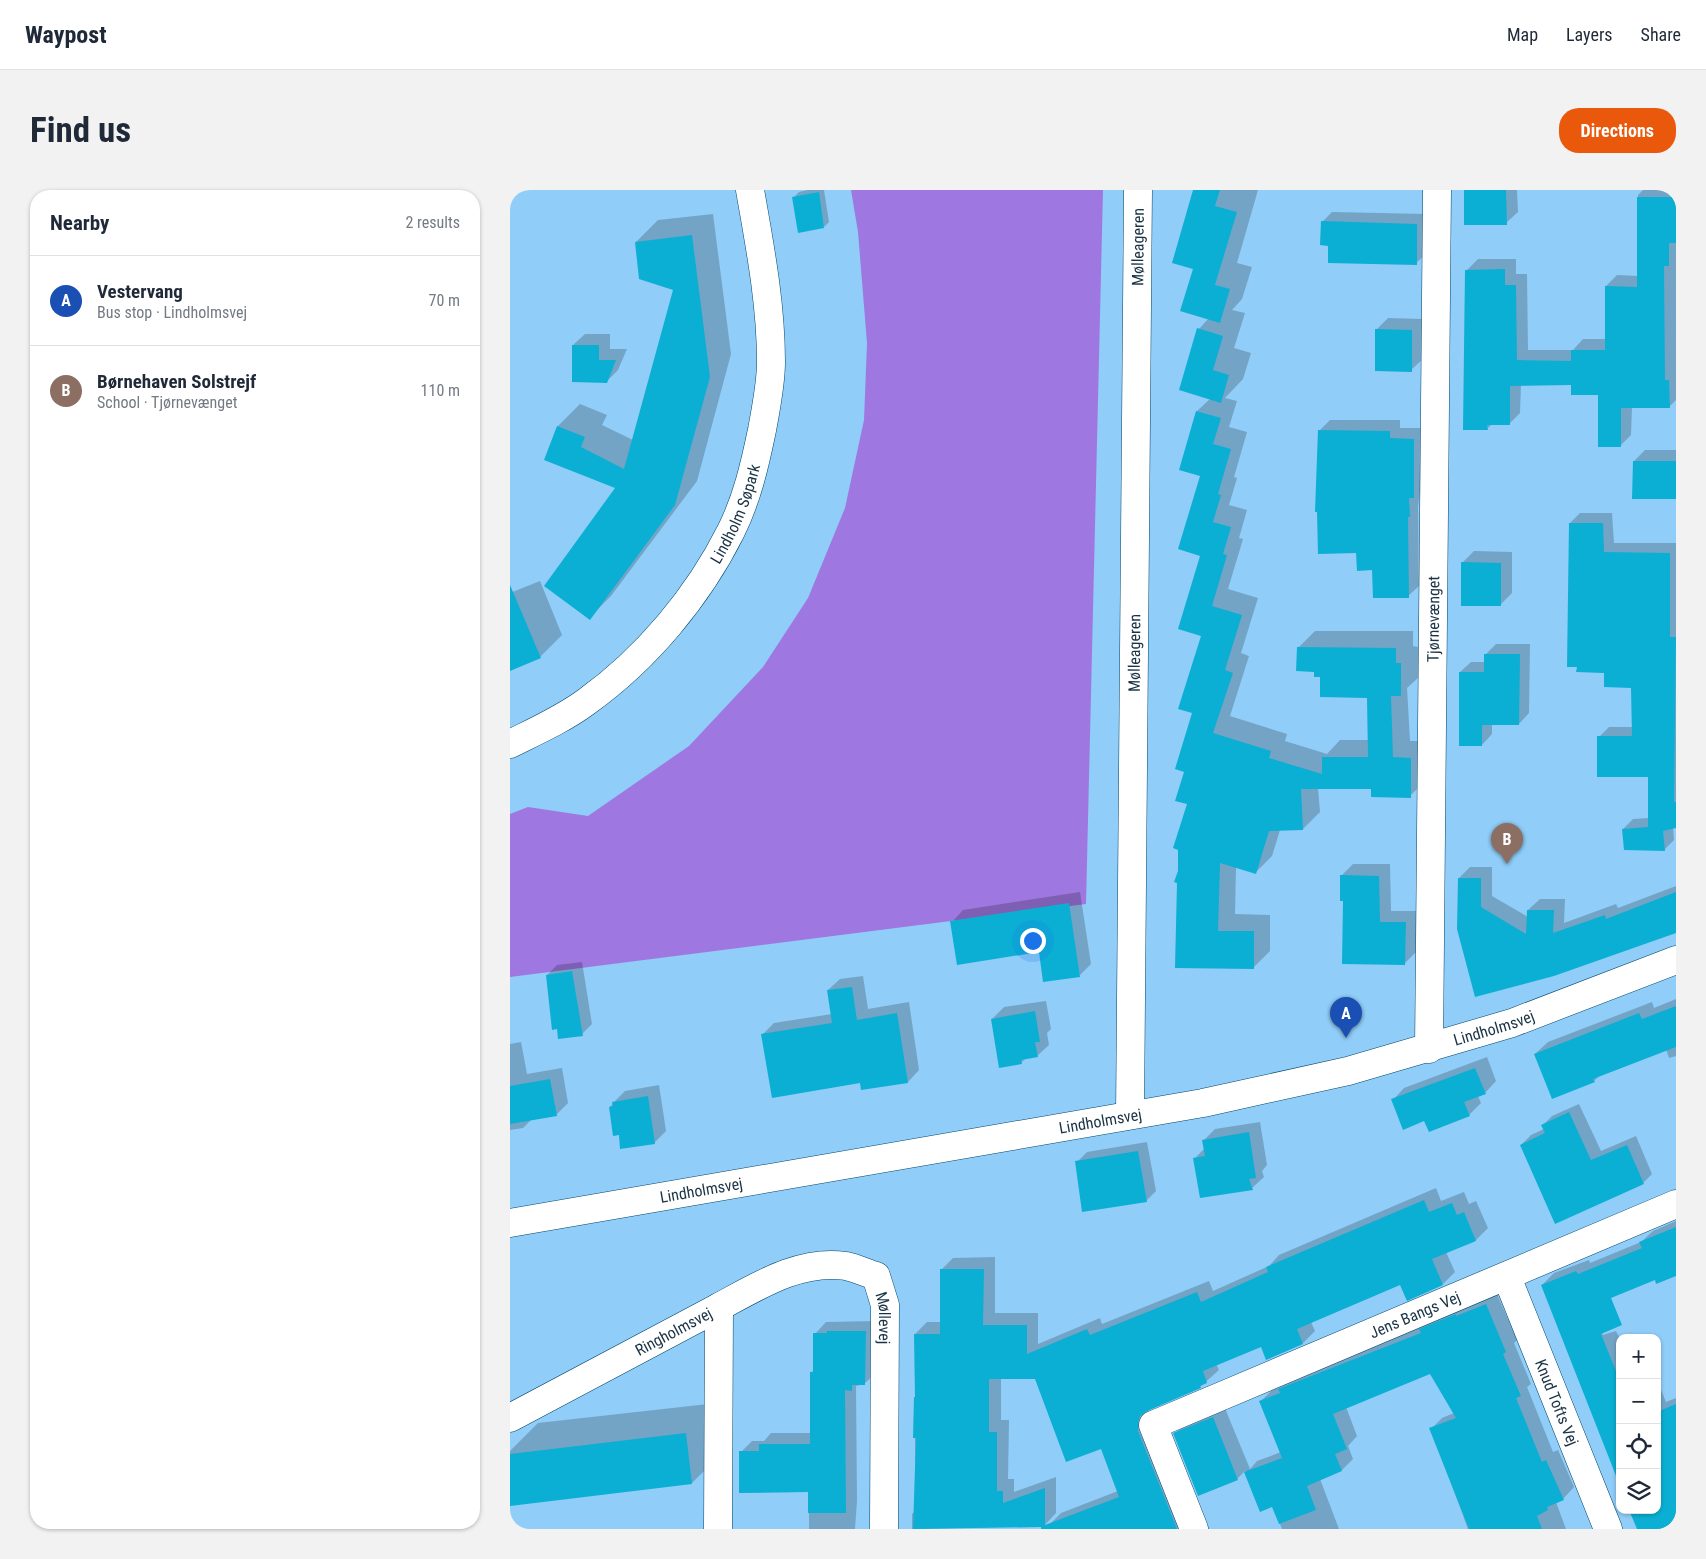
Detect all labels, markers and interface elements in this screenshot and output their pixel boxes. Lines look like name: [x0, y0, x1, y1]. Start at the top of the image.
text: Waypost: [25, 21, 107, 49]
text: Map: [1507, 24, 1538, 45]
text: Layers: [1566, 24, 1613, 45]
text: Share: [1641, 24, 1681, 45]
button: Directions: [1559, 108, 1676, 153]
text: Find us: [30, 110, 131, 151]
street label: Mølleageren: [1128, 208, 1148, 286]
text: Nearby: [50, 211, 109, 235]
text: 2 results: [405, 213, 460, 232]
text: Vestervang: [97, 280, 183, 303]
text: A: [61, 291, 71, 310]
text: 70 m: [428, 291, 460, 310]
text: Bus stop · Lindholmsvej: [97, 303, 247, 322]
text: Børnehaven Solstrejf: [97, 370, 256, 393]
text: B: [62, 381, 70, 400]
text: 110 m: [421, 381, 460, 400]
text: School · Tjørnevænget: [97, 393, 237, 412]
street label: Lindholm Søpark: [706, 461, 764, 567]
street label: Tjørnevænget: [1424, 576, 1443, 662]
street label: Mølleageren: [1125, 614, 1144, 692]
pin: B: [1491, 823, 1523, 864]
your location: [1020, 928, 1046, 954]
pin: A: [1330, 997, 1362, 1038]
street label: Lindholmsvej: [1451, 1006, 1537, 1050]
street label: Lindholmsvej: [1057, 1105, 1143, 1138]
street label: Lindholmsvej: [658, 1174, 744, 1207]
street label: Jens Bangs Vej: [1367, 1287, 1463, 1342]
street label: Møllevej: [871, 1290, 894, 1344]
street label: Ringholmsvej: [632, 1303, 715, 1360]
map controls: [1616, 1334, 1661, 1514]
button: +: [1616, 1334, 1661, 1379]
street label: Knud Tofts Vej: [1531, 1357, 1583, 1448]
button: −: [1616, 1379, 1661, 1424]
button: locate: [1616, 1424, 1661, 1469]
button: layers: [1616, 1469, 1661, 1514]

